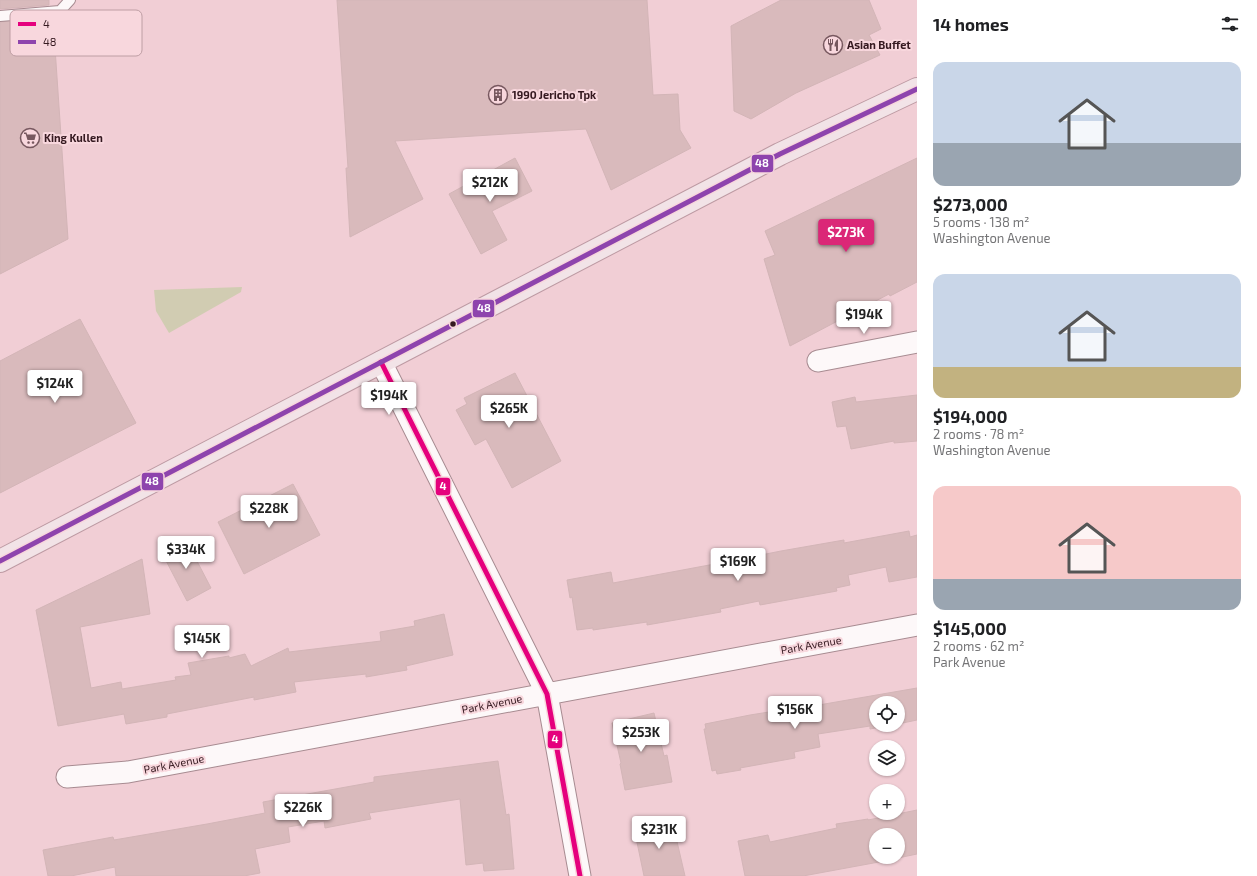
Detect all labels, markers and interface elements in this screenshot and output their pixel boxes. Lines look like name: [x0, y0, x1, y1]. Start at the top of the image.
legend: [10, 10, 142, 56]
icon: filters: [1219, 13, 1241, 35]
text: 14 homes: [933, 14, 1009, 34]
text: 4: [43, 17, 50, 30]
restaurant icon: Asian Buffet: [822, 34, 844, 56]
text: 48: [43, 35, 56, 48]
place label: Asian Buffet: [847, 38, 911, 51]
building icon: 1990 Jericho Tpk: [487, 84, 509, 106]
place label: 1990 Jericho Tpk: [512, 88, 597, 101]
icon: home: [1051, 88, 1123, 160]
supermarket icon: King Kullen: [19, 127, 41, 149]
place label: King Kullen: [44, 131, 103, 144]
line badge: 48: [751, 154, 774, 173]
text: 48: [755, 156, 769, 169]
pin: $212K: [462, 169, 518, 203]
text: $212K: [472, 174, 508, 190]
text: $273,000: [933, 194, 1008, 214]
text: 5 rooms · 138 m²: [933, 214, 1030, 230]
pin: $273K: [818, 219, 874, 253]
text: $273K: [827, 224, 865, 240]
text: Washington Avenue: [933, 230, 1051, 246]
line badge: 48: [472, 299, 495, 318]
icon: home: [1051, 300, 1123, 372]
text: 48: [477, 301, 491, 314]
pin: $194K: [836, 301, 892, 335]
text: $194K: [845, 306, 883, 322]
unlabelled marker: [448, 319, 458, 329]
pin: $124K: [27, 370, 83, 404]
text: $124K: [36, 375, 74, 391]
pin: $194K: [361, 382, 417, 416]
text: $194K: [370, 387, 408, 403]
pin: $265K: [481, 395, 537, 429]
text: $265K: [490, 400, 528, 416]
text: $194,000: [933, 406, 1007, 426]
text: 2 rooms · 78 m²: [933, 426, 1024, 442]
text: Washington Avenue: [933, 442, 1051, 458]
line badge: 48: [141, 472, 164, 491]
text: 48: [145, 474, 159, 487]
line badge: 4: [435, 477, 451, 496]
text: 4: [439, 479, 447, 492]
pin: $228K: [241, 495, 297, 529]
text: $228K: [250, 500, 289, 516]
icon: home: [1051, 512, 1123, 584]
pin: $334K: [158, 536, 214, 570]
text: $334K: [167, 541, 205, 557]
pin: $169K: [710, 548, 766, 582]
text: $169K: [720, 553, 756, 569]
text: $145,000: [933, 618, 1007, 638]
pin: $145K: [174, 625, 230, 659]
text: $145K: [184, 630, 220, 646]
street label: Park Avenue: [780, 633, 842, 656]
text: 2 rooms · 62 m²: [933, 638, 1024, 654]
text: Park Avenue: [933, 654, 1006, 670]
street label: Park Avenue: [461, 691, 523, 716]
pin: $156K: [767, 696, 823, 730]
map controls: [869, 696, 905, 864]
button: locate: [869, 696, 905, 732]
text: $156K: [777, 701, 813, 717]
pin: $253K: [613, 719, 669, 753]
text: $253K: [622, 724, 660, 740]
line badge: 4: [547, 730, 563, 749]
text: 4: [551, 732, 559, 745]
button: layers: [869, 740, 905, 776]
street label: Park Avenue: [143, 751, 205, 776]
button: +: [869, 784, 905, 820]
pin: $226K: [275, 794, 331, 828]
text: $226K: [284, 799, 322, 815]
pin: $231K: [631, 816, 687, 850]
text: $231K: [641, 821, 677, 837]
button: −: [869, 828, 905, 864]

